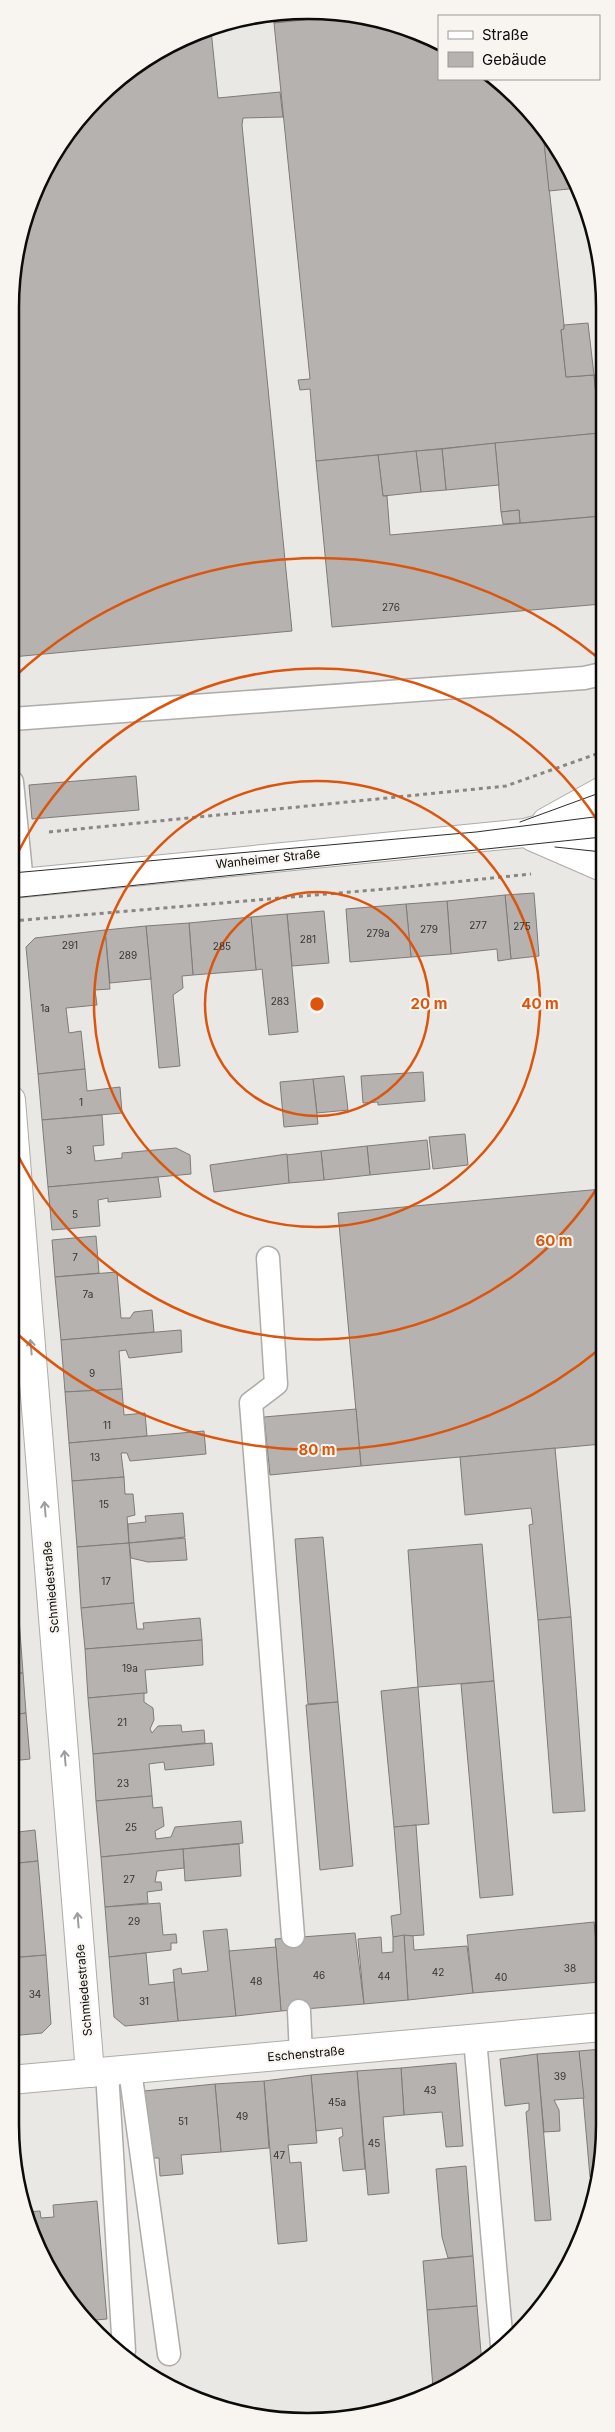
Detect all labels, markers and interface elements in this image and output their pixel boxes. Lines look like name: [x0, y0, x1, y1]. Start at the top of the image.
legend: [438, 15, 600, 80]
text: Straße: [482, 25, 529, 44]
text: Gebäude: [482, 50, 547, 69]
house number: 276: [382, 601, 400, 613]
street label: Wanheimer Straße: [215, 846, 321, 871]
house number: 277: [469, 919, 487, 931]
house number: 275: [513, 920, 531, 932]
house number: 279: [420, 923, 438, 935]
house number: 279a: [366, 927, 390, 939]
house number: 281: [300, 933, 316, 945]
house number: 291: [62, 939, 78, 951]
house number: 285: [213, 940, 231, 952]
house number: 289: [119, 949, 137, 961]
text: 20 m: [411, 994, 447, 1013]
text: 40 m: [521, 994, 559, 1013]
house number: 283: [271, 995, 289, 1007]
centre of rings: [308, 995, 326, 1013]
house number: 1a: [40, 1002, 50, 1014]
house number: 1: [79, 1096, 83, 1108]
house number: 3: [66, 1144, 72, 1156]
house number: 5: [72, 1208, 78, 1220]
text: 60 m: [535, 1231, 573, 1250]
house number: 7: [72, 1251, 78, 1263]
house number: 7a: [83, 1288, 93, 1300]
one-way arrow: [27, 1339, 36, 1355]
house number: 9: [89, 1367, 95, 1379]
house number: 11: [103, 1419, 111, 1431]
text: 80 m: [298, 1440, 336, 1459]
house number: 13: [90, 1451, 100, 1463]
house number: 15: [99, 1498, 109, 1510]
one-way arrow: [40, 1501, 49, 1517]
street label: Schmiedestraße: [39, 1540, 62, 1634]
house number: 17: [101, 1575, 111, 1587]
house number: 19a: [122, 1662, 138, 1674]
house number: 21: [117, 1716, 127, 1728]
one-way arrow: [60, 1750, 69, 1766]
house number: 23: [117, 1777, 129, 1789]
house number: 25: [125, 1821, 137, 1833]
house number: 27: [123, 1873, 135, 1885]
one-way arrow: [73, 1912, 83, 1928]
house number: 29: [128, 1915, 140, 1927]
street label: Schmiedestraße: [72, 1943, 95, 2037]
house number: 38: [564, 1962, 576, 1974]
house number: 42: [432, 1966, 444, 1978]
house number: 46: [313, 1969, 325, 1981]
house number: 44: [378, 1970, 390, 1982]
house number: 40: [495, 1971, 507, 1983]
house number: 48: [250, 1975, 262, 1987]
house number: 34: [29, 1988, 41, 2000]
house number: 31: [139, 1995, 149, 2007]
street label: Eschenstraße: [267, 2043, 345, 2064]
house number: 39: [554, 2070, 566, 2082]
house number: 43: [424, 2084, 436, 2096]
house number: 45a: [328, 2096, 346, 2108]
house number: 49: [236, 2110, 248, 2122]
house number: 51: [178, 2115, 188, 2127]
house number: 45: [368, 2137, 380, 2149]
house number: 47: [273, 2149, 285, 2161]

